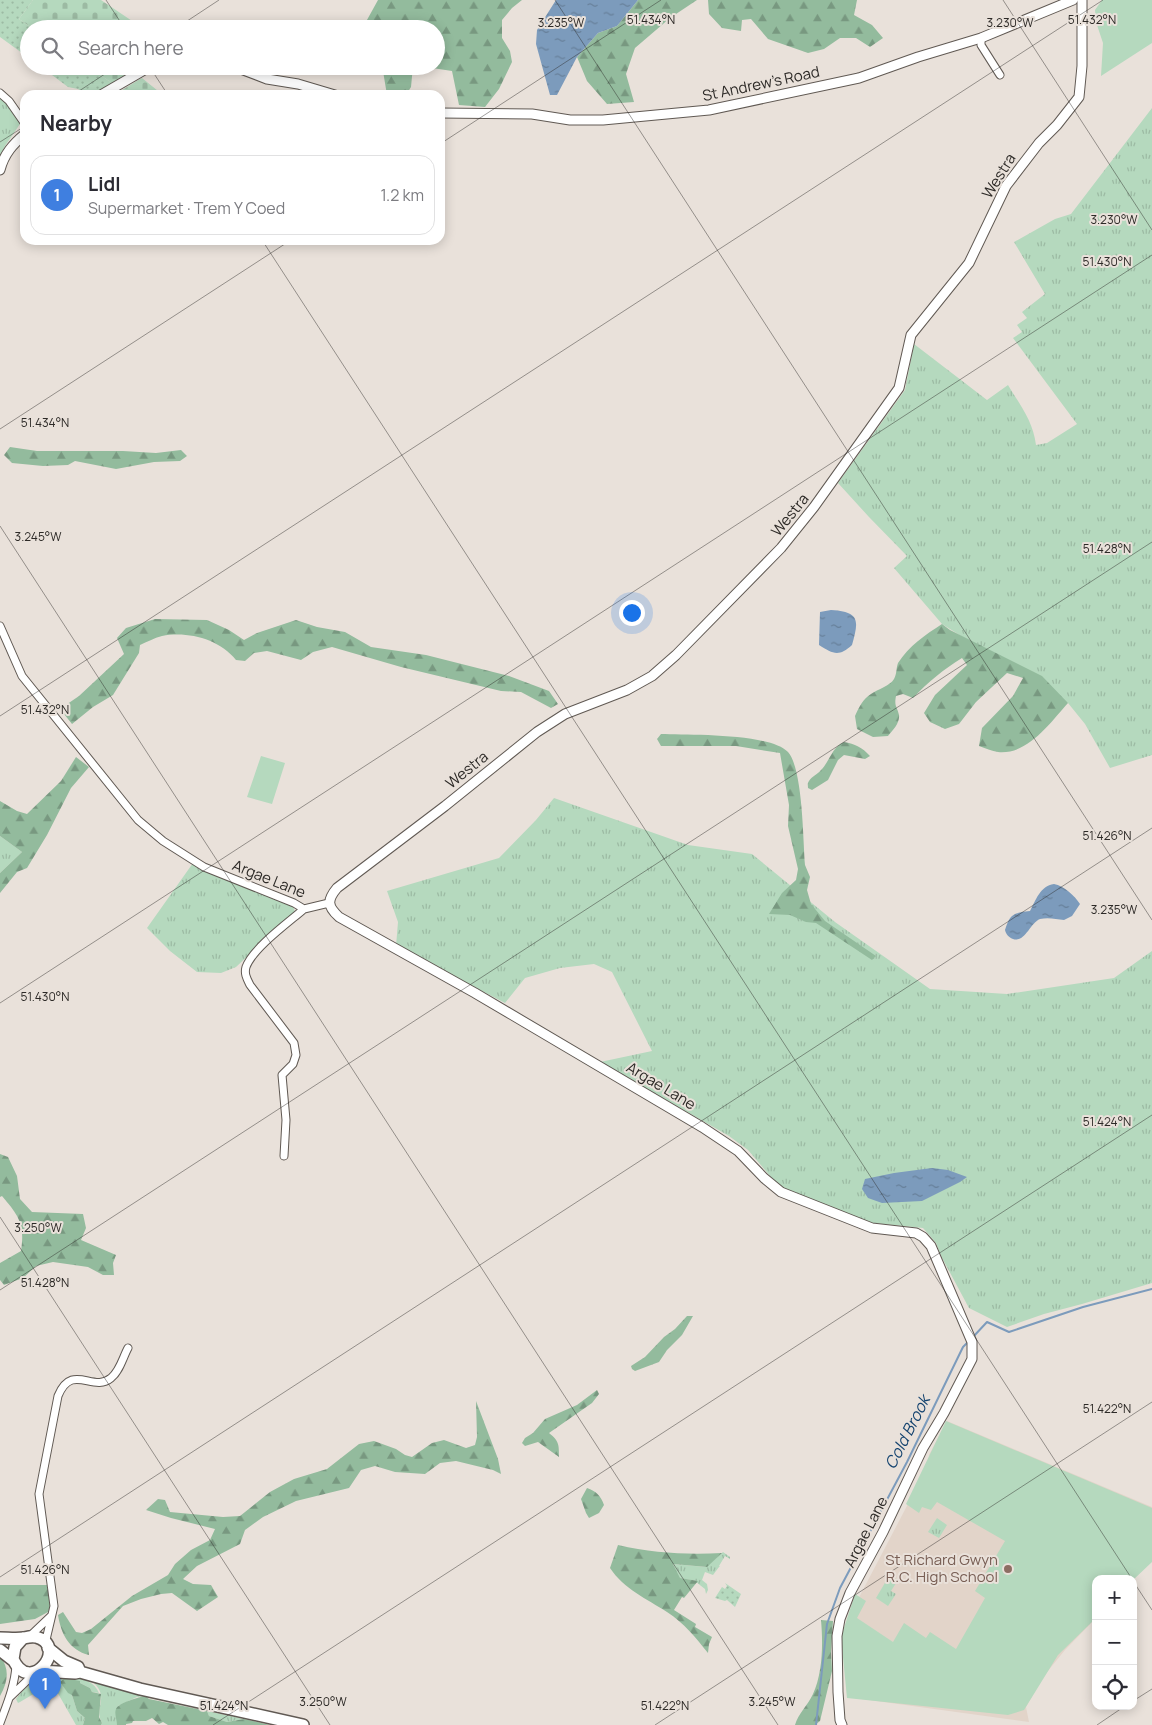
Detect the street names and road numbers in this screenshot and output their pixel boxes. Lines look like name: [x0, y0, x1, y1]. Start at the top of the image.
street label: St Andrew's Road: [700, 61, 821, 106]
street label: Westra: [977, 149, 1021, 202]
street label: Westra: [766, 489, 813, 540]
street label: Westra: [441, 746, 492, 793]
street label: Argae Lane: [229, 854, 309, 903]
street label: Argae Lane: [623, 1057, 700, 1115]
street label: Argae Lane: [839, 1492, 893, 1571]

